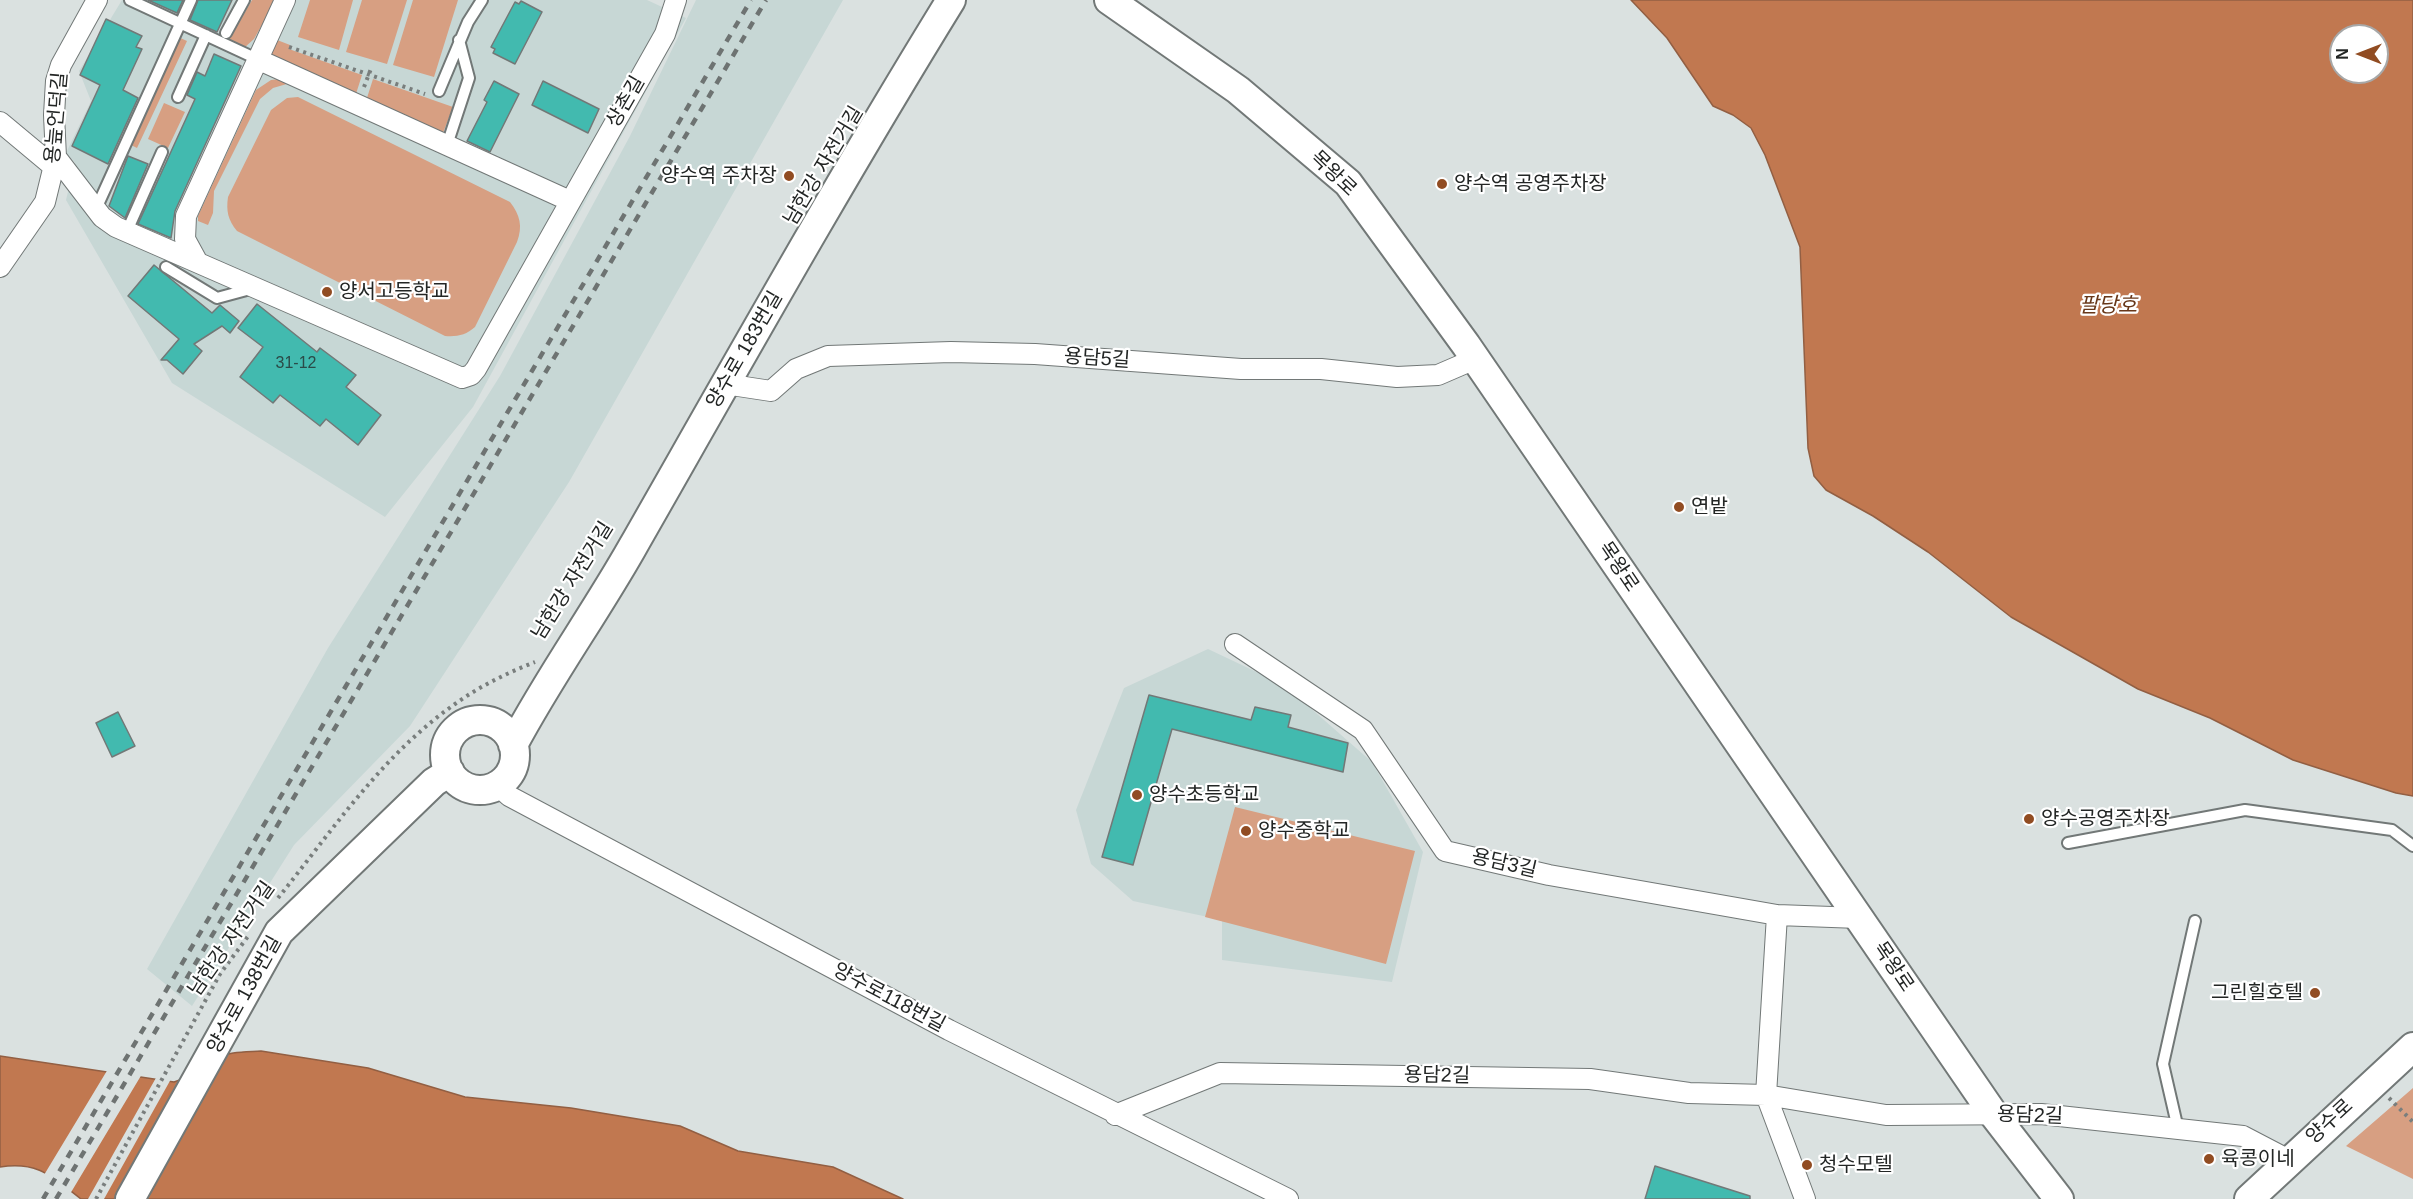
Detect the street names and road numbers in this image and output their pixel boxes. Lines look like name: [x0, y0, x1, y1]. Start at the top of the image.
street label: 용늪언덕길: [41, 71, 73, 165]
street label: 상촌길: [602, 72, 650, 132]
street label: 남한강 자전거길: [779, 102, 869, 230]
street label: 목왕로: [1305, 146, 1361, 202]
street label: 양수로 183번길: [702, 287, 788, 413]
street label: 용담5길: [1063, 345, 1131, 373]
street label: 남한강 자전거길: [527, 518, 619, 644]
street label: 목왕로: [1593, 537, 1643, 597]
street label: 용담3길: [1469, 845, 1539, 883]
street label: 남한강 자전거길: [184, 877, 280, 1001]
street label: 양수로 138번길: [203, 932, 287, 1058]
street label: 목왕로: [1868, 937, 1918, 997]
street label: 양수로118번길: [829, 958, 949, 1038]
street label: 용담2길: [1404, 1063, 1470, 1089]
street label: 양수로: [2302, 1094, 2358, 1150]
street label: 용담2길: [1996, 1103, 2064, 1129]

